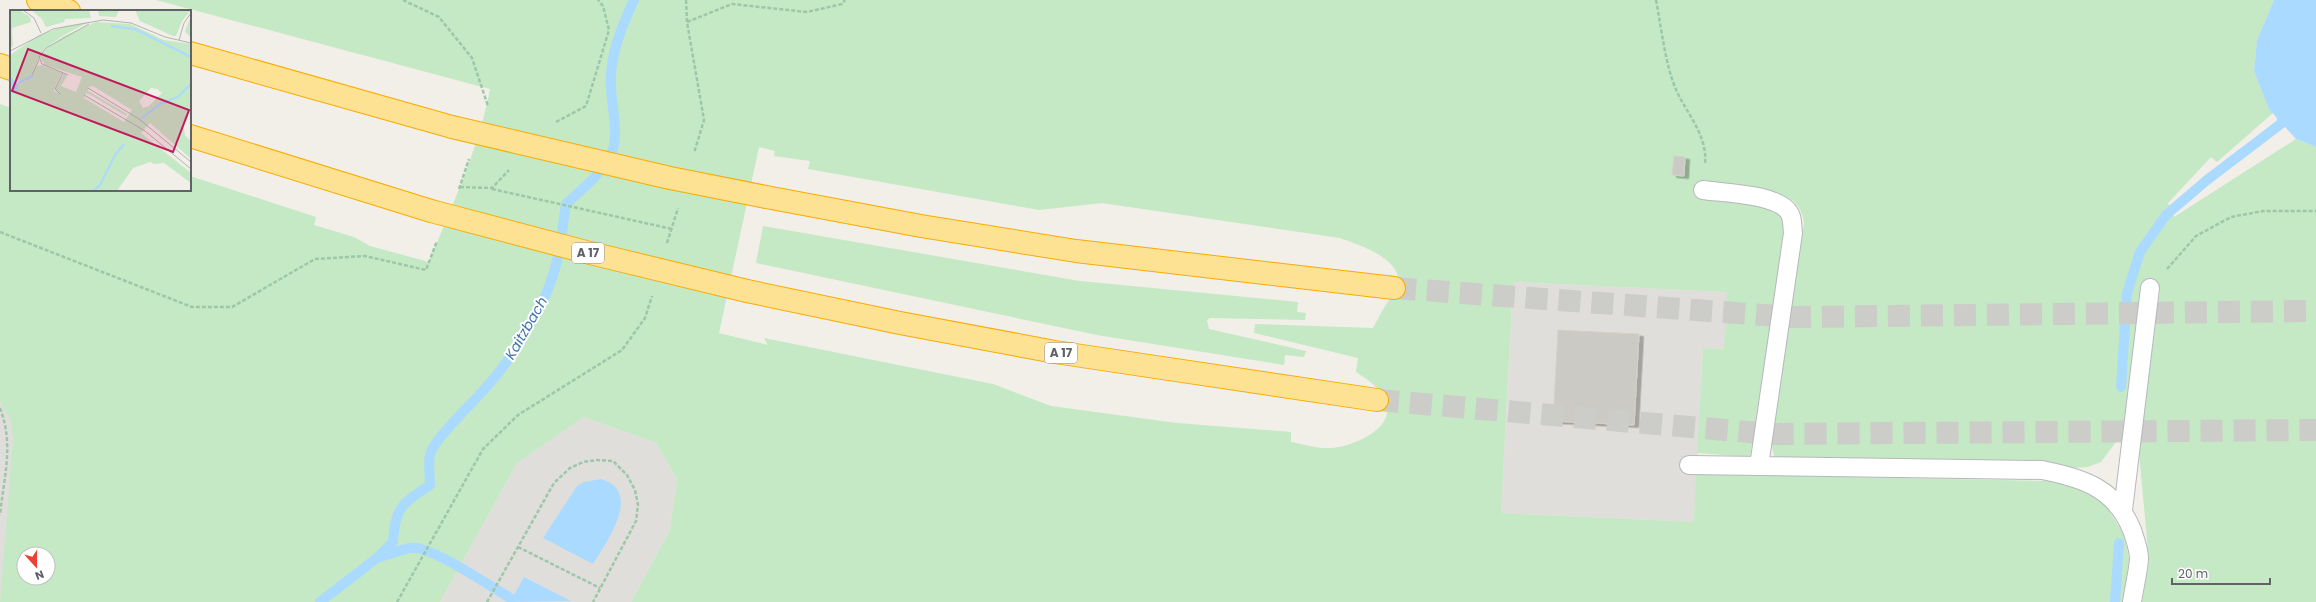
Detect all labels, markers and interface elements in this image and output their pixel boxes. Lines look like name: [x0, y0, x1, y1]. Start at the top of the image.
inset map: [10, 10, 191, 191]
road number: A 17: [572, 243, 604, 263]
water label: Kaitzbach: [500, 293, 552, 363]
road number: A 17: [1045, 343, 1077, 363]
north arrow: [16, 546, 56, 586]
scale bar: [2172, 560, 2270, 586]
text: 20 m: [2178, 565, 2208, 582]
text: N: [33, 566, 46, 584]

